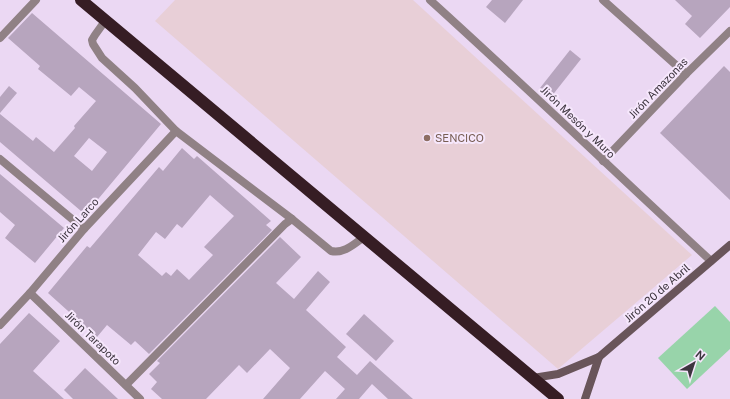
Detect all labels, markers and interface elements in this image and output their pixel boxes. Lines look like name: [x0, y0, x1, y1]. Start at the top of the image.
street label: Jirón Amazonas: [626, 55, 690, 121]
street label: Jirón Mesón y Muro: [538, 84, 618, 160]
place label: SENCICO: [435, 132, 484, 144]
marker: SENCICO: [422, 133, 432, 143]
street label: Jirón Larco: [55, 195, 101, 245]
street label: Jirón 20 de Abril: [622, 261, 692, 325]
street label: Jirón Tarapoto: [63, 309, 123, 367]
north arrow: [674, 343, 714, 383]
text: N: [693, 348, 707, 363]

